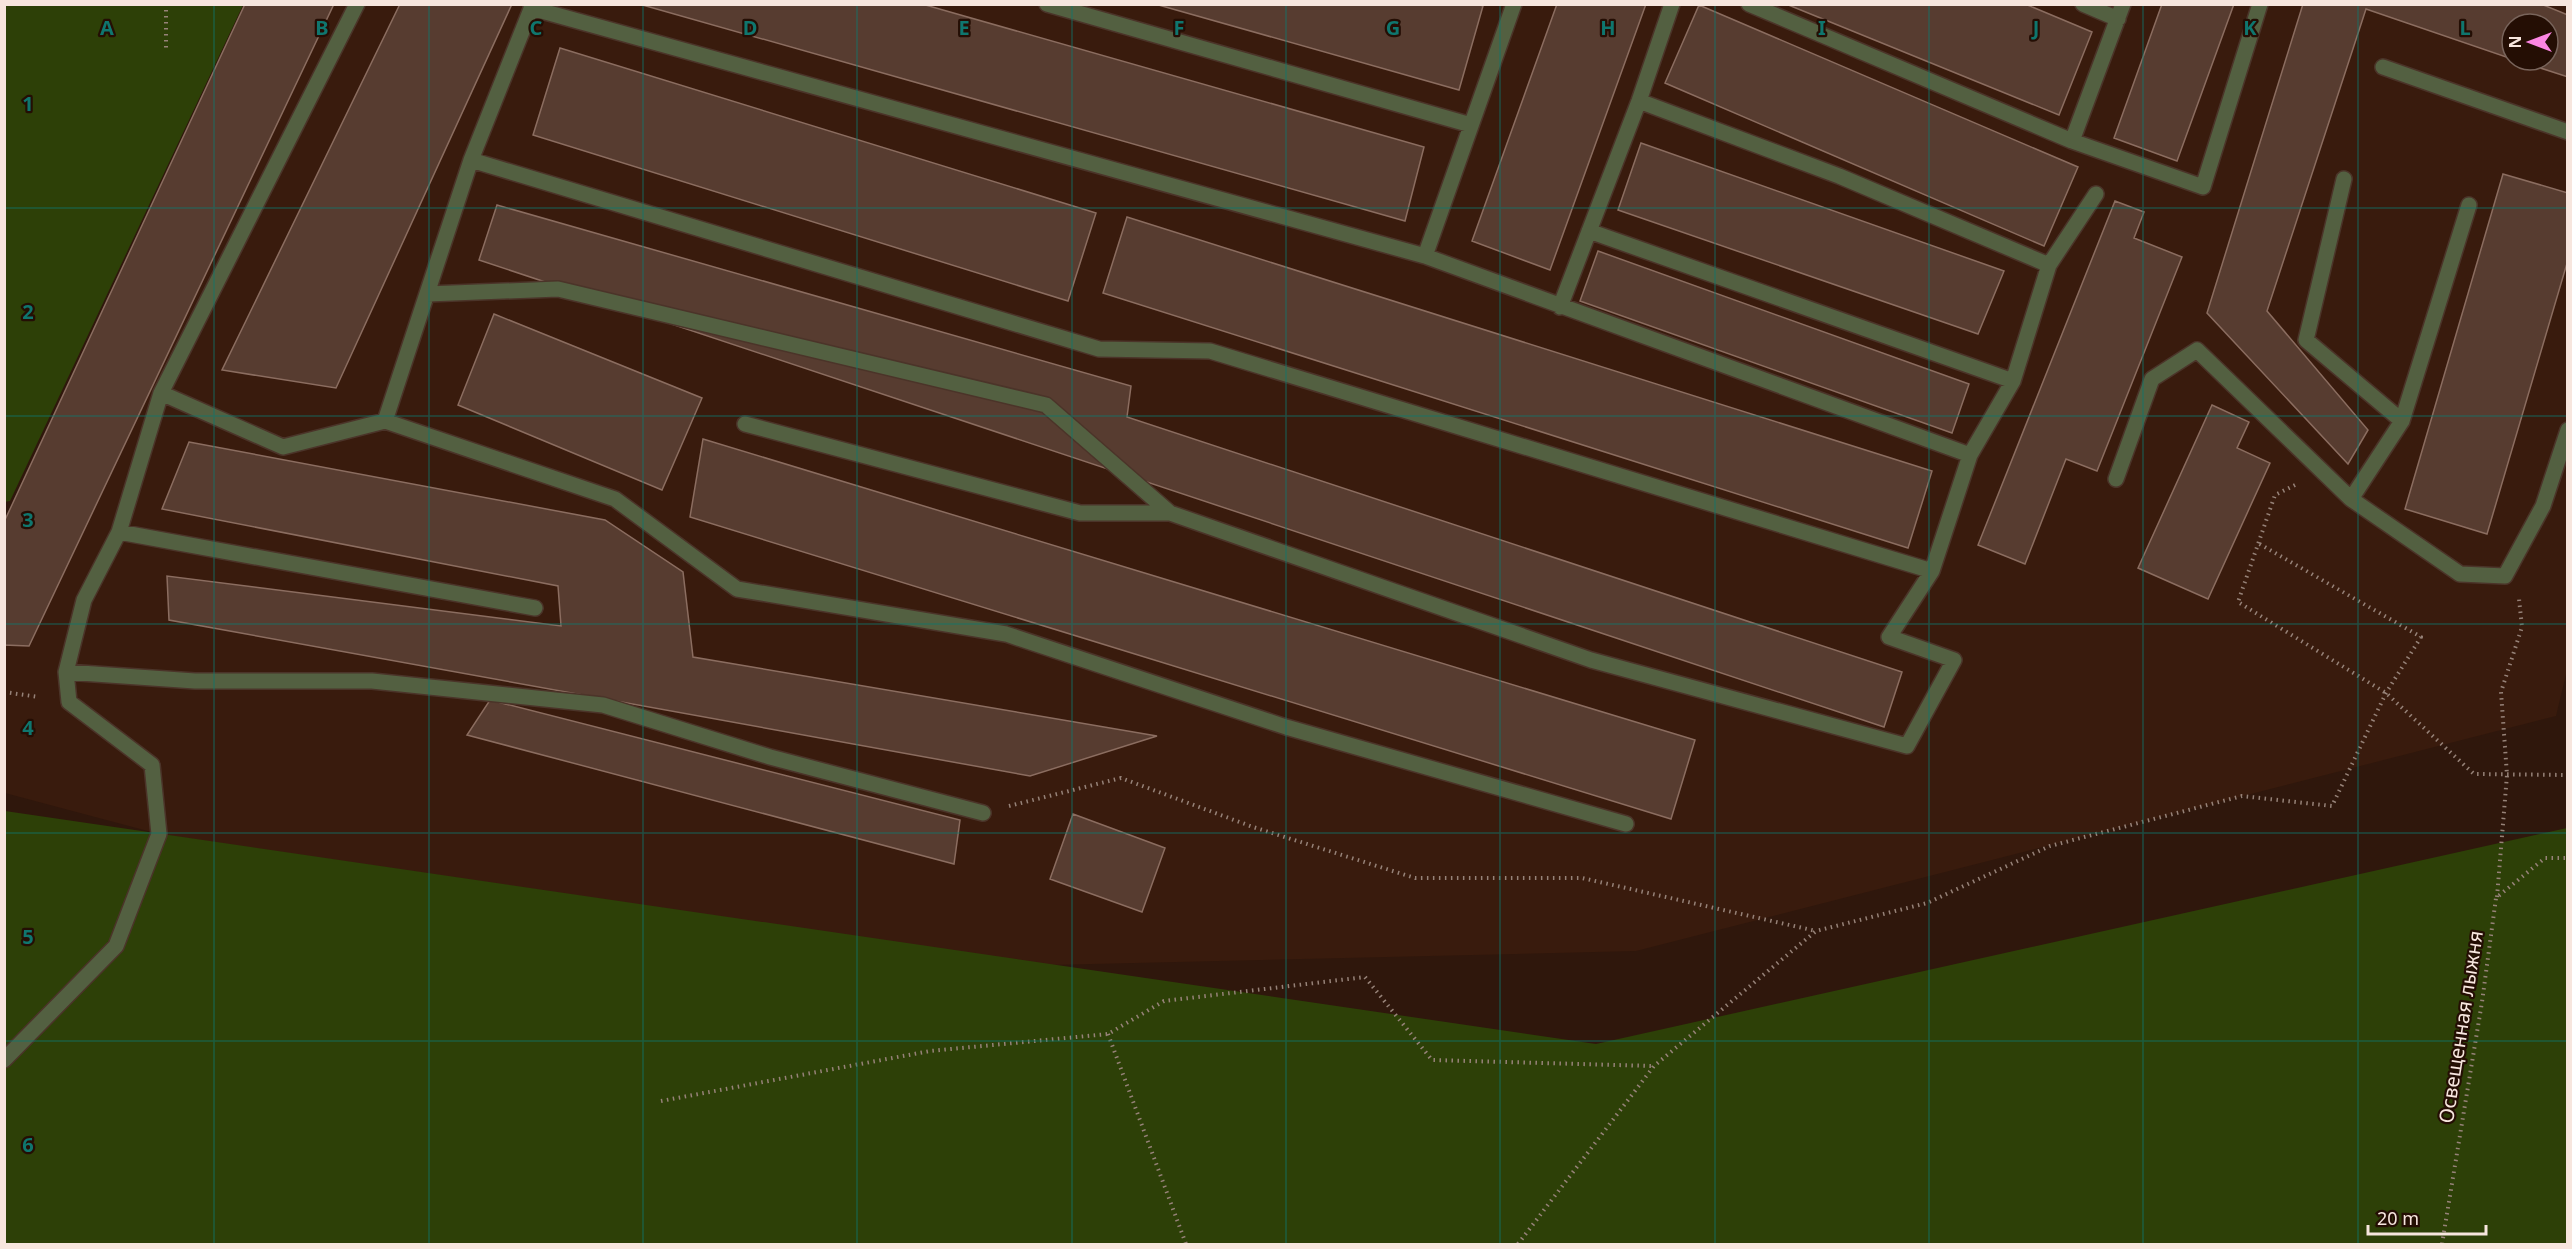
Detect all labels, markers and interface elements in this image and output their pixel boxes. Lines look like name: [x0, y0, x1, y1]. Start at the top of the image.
north arrow: [2500, 12, 2560, 72]
text: A: [100, 14, 114, 41]
text: B: [315, 14, 329, 41]
text: C: [530, 14, 543, 41]
text: D: [743, 14, 757, 41]
text: E: [958, 14, 970, 41]
text: F: [1174, 14, 1184, 41]
text: G: [1386, 14, 1400, 41]
text: H: [1600, 14, 1616, 41]
text: I: [1818, 14, 1826, 41]
text: J: [2031, 14, 2039, 41]
text: K: [2243, 14, 2257, 41]
text: L: [2459, 14, 2471, 41]
text: N: [2504, 35, 2526, 49]
text: 1: [22, 90, 34, 117]
text: 2: [22, 298, 34, 325]
text: 3: [22, 506, 34, 533]
text: 4: [22, 714, 34, 741]
text: 5: [22, 923, 34, 950]
street label: Освещенная лыжня: [2432, 929, 2489, 1125]
text: 6: [22, 1131, 34, 1158]
scale bar: [2368, 1198, 2486, 1236]
text: 20 m: [2377, 1206, 2419, 1230]

